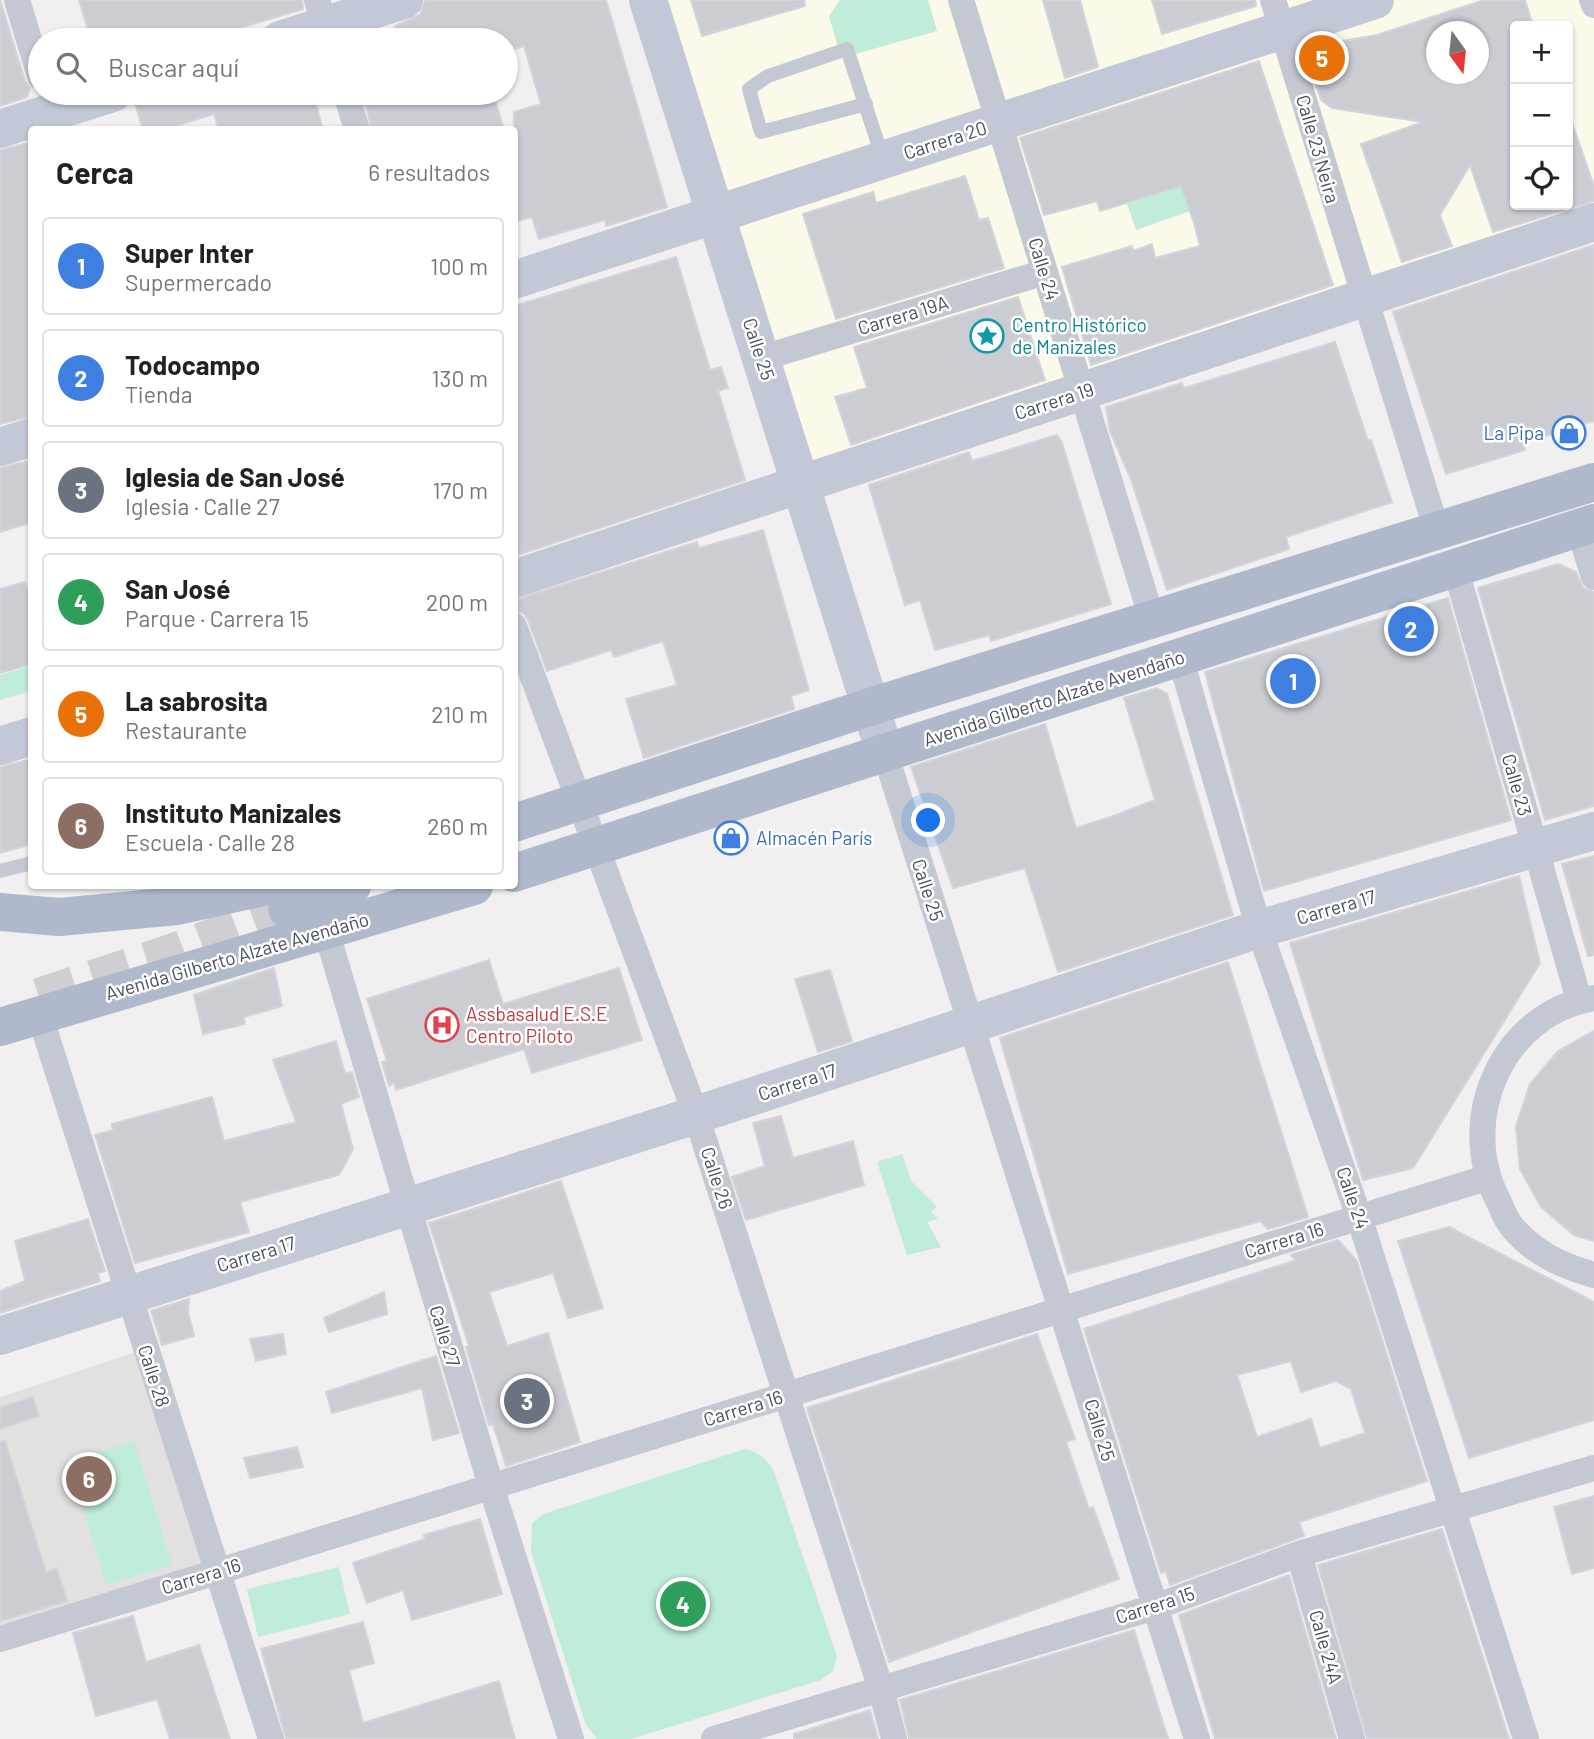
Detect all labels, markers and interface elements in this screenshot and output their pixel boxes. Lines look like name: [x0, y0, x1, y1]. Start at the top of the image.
north arrow: [1426, 21, 1489, 84]
map controls: [1510, 21, 1573, 210]
button: +: [1510, 21, 1573, 84]
search box: [28, 28, 518, 105]
pin: 5: [1299, 32, 1345, 84]
icon: search: [52, 48, 90, 86]
text: Buscar aquí: [108, 51, 239, 82]
button: −: [1510, 84, 1573, 147]
street label: Calle 23 Neira: [1292, 92, 1345, 206]
street label: Carrera 20: [900, 115, 989, 164]
button: locate: [1510, 147, 1573, 210]
text: Cerca: [56, 154, 134, 190]
text: 6 resultados: [368, 158, 490, 186]
street label: Calle 24: [1024, 235, 1065, 303]
text: Super Inter: [125, 237, 254, 268]
text: 1: [77, 252, 85, 280]
text: 100 m: [430, 252, 488, 280]
text: Supermercado: [125, 268, 272, 296]
street label: Carrera 19A: [855, 290, 951, 339]
place label: Centro Histórico de Manizales: [1012, 313, 1147, 358]
street label: Calle 25: [739, 315, 780, 383]
place icon: Centro Histórico de Manizales: [968, 317, 1006, 355]
text: Todocampo: [125, 349, 260, 380]
text: 2: [75, 364, 87, 392]
text: 130 m: [431, 364, 488, 392]
street label: Carrera 19: [1011, 377, 1096, 424]
text: Tienda: [125, 380, 192, 408]
shop icon: La Pipa: [1550, 414, 1588, 452]
place label: La Pipa: [1483, 421, 1544, 444]
text: Iglesia de San José: [125, 461, 345, 492]
text: 3: [75, 476, 87, 504]
text: 170 m: [432, 476, 488, 504]
text: Iglesia · Calle 27: [125, 492, 280, 520]
text: San José: [125, 573, 230, 604]
text: 4: [74, 588, 88, 616]
text: 200 m: [426, 588, 488, 616]
pin: 2: [1388, 603, 1434, 655]
text: Parque · Carrera 15: [125, 604, 309, 632]
street label: Avenida Gilberto Alzate Avendaño: [920, 644, 1187, 751]
pin: 1: [1270, 655, 1316, 707]
text: La sabrosita: [125, 685, 268, 716]
text: 5: [75, 700, 87, 728]
text: 210 m: [431, 700, 488, 728]
text: Restaurante: [125, 716, 247, 744]
street label: Calle 23: [1498, 751, 1537, 819]
text: Instituto Manizales: [125, 797, 341, 828]
your location: [911, 803, 945, 837]
text: 6: [75, 812, 87, 840]
text: 260 m: [427, 812, 488, 840]
shop icon: Almacén París: [712, 819, 750, 857]
place label: Almacén París: [756, 826, 872, 849]
text: Escuela · Calle 28: [125, 828, 295, 856]
street label: Calle 25: [908, 856, 949, 924]
street label: Carrera 17: [1294, 884, 1378, 929]
street label: Avenida Gilberto Alzate Avendaño: [102, 907, 371, 1004]
place label: Assbasalud E.S.E Centro Piloto: [466, 1002, 608, 1047]
hospital icon: Assbasalud E.S.E Centro Piloto: [423, 1006, 461, 1044]
street label: Carrera 17: [755, 1058, 839, 1105]
street label: Calle 26: [697, 1144, 738, 1212]
street label: Calle 24: [1332, 1164, 1375, 1232]
street label: Carrera 16: [1241, 1217, 1326, 1262]
street label: Carrera 17: [214, 1231, 298, 1276]
street label: Calle 27: [425, 1302, 466, 1369]
street label: Calle 28: [134, 1342, 175, 1410]
pin: 3: [504, 1375, 550, 1427]
street label: Carrera 16: [700, 1385, 785, 1430]
street label: Calle 25: [1080, 1396, 1121, 1464]
pin: 6: [66, 1453, 112, 1505]
street label: Carrera 16: [158, 1553, 243, 1598]
pin: 4: [660, 1578, 706, 1630]
street label: Carrera 15: [1112, 1581, 1197, 1628]
street label: Calle 24A: [1305, 1607, 1348, 1687]

